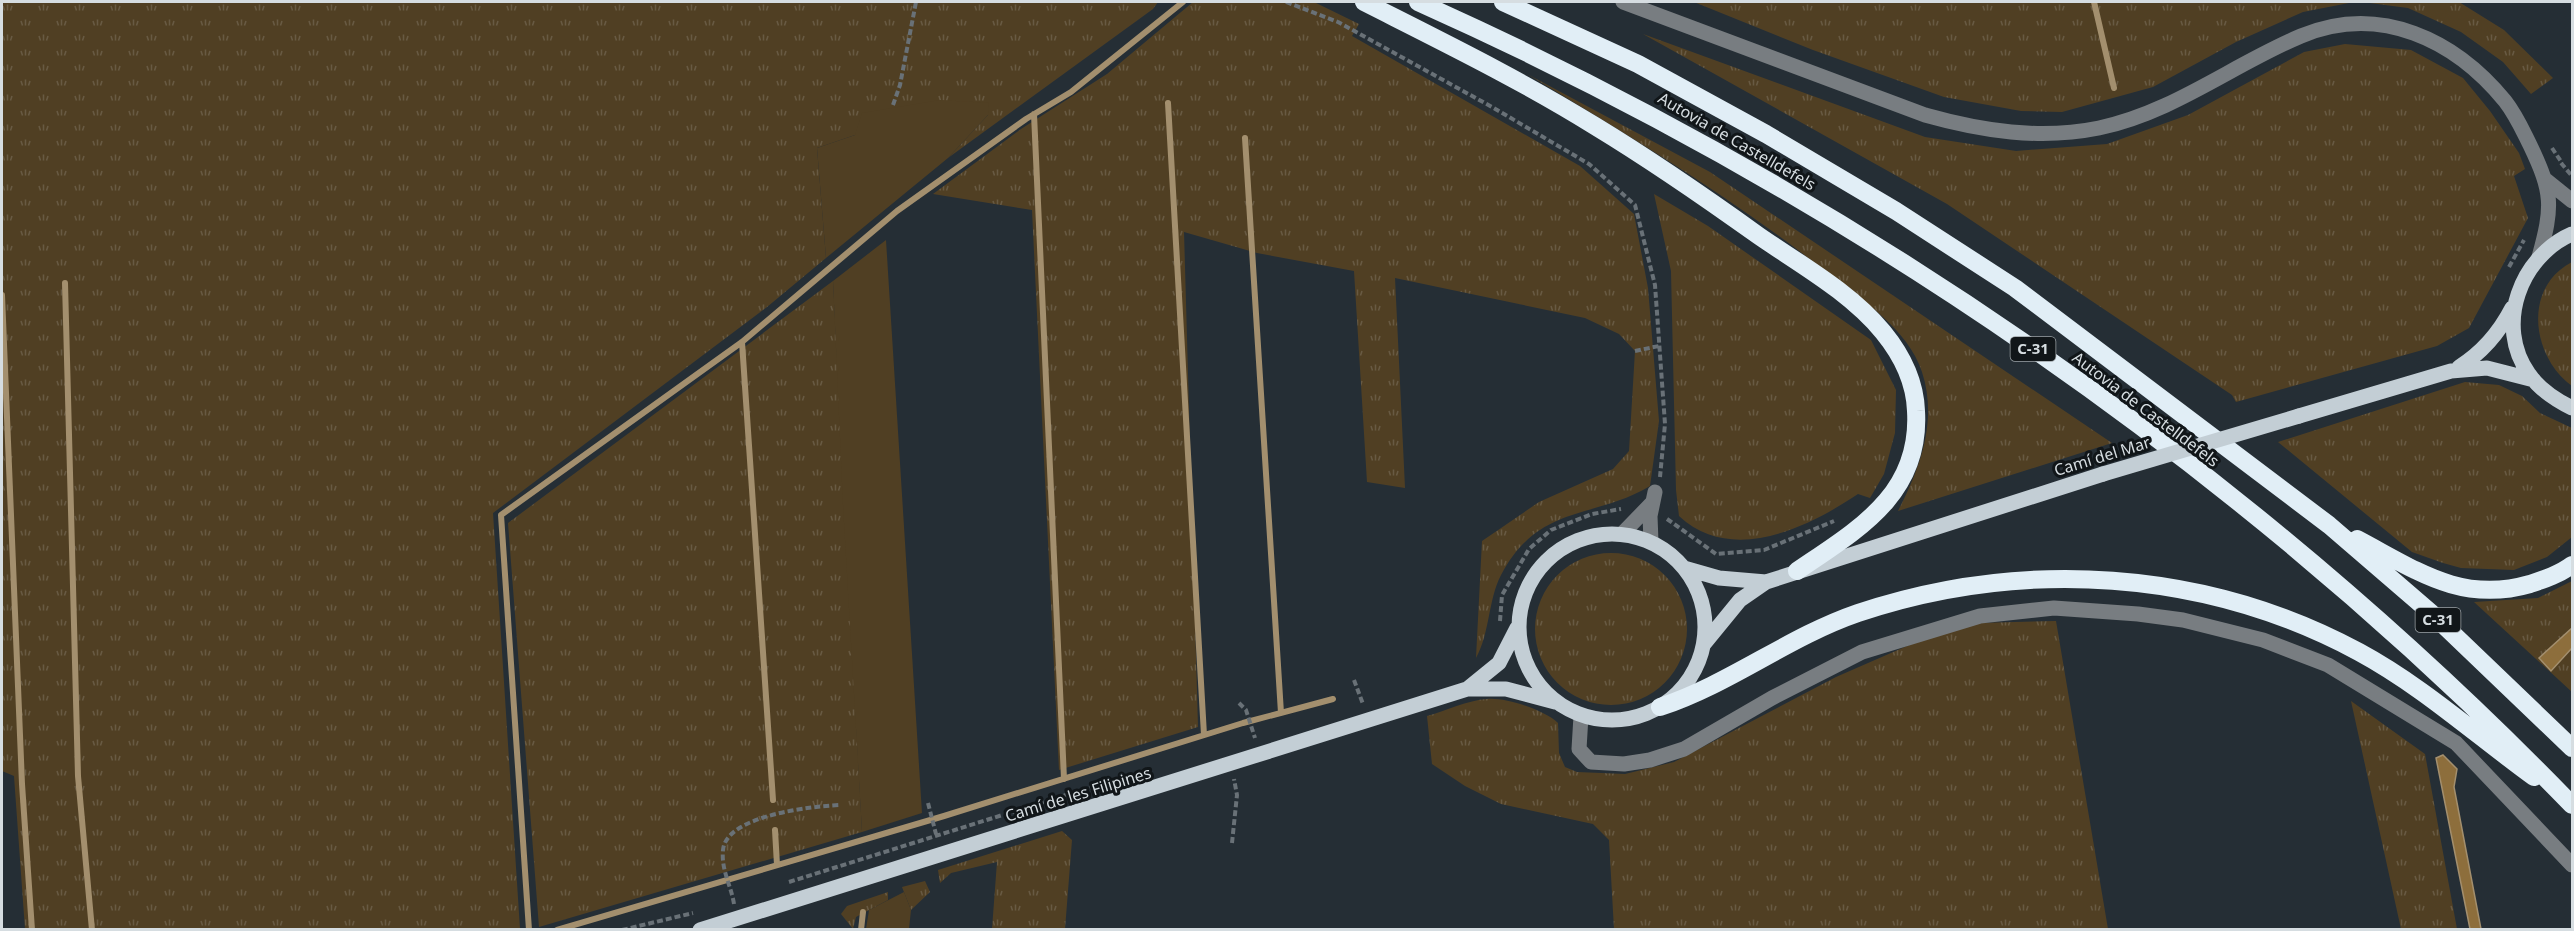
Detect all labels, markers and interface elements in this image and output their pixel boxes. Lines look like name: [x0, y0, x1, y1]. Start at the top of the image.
street label: Autovia de Castelldefels: [1654, 87, 1820, 195]
road number: C-31: [2010, 337, 2056, 361]
street label: Autovia de Castelldefels: [2068, 346, 2224, 472]
street label: Camí del Mar: [2051, 431, 2153, 481]
road number: C-31: [2416, 608, 2460, 632]
street label: Camí de les Filipines: [1002, 761, 1154, 827]

